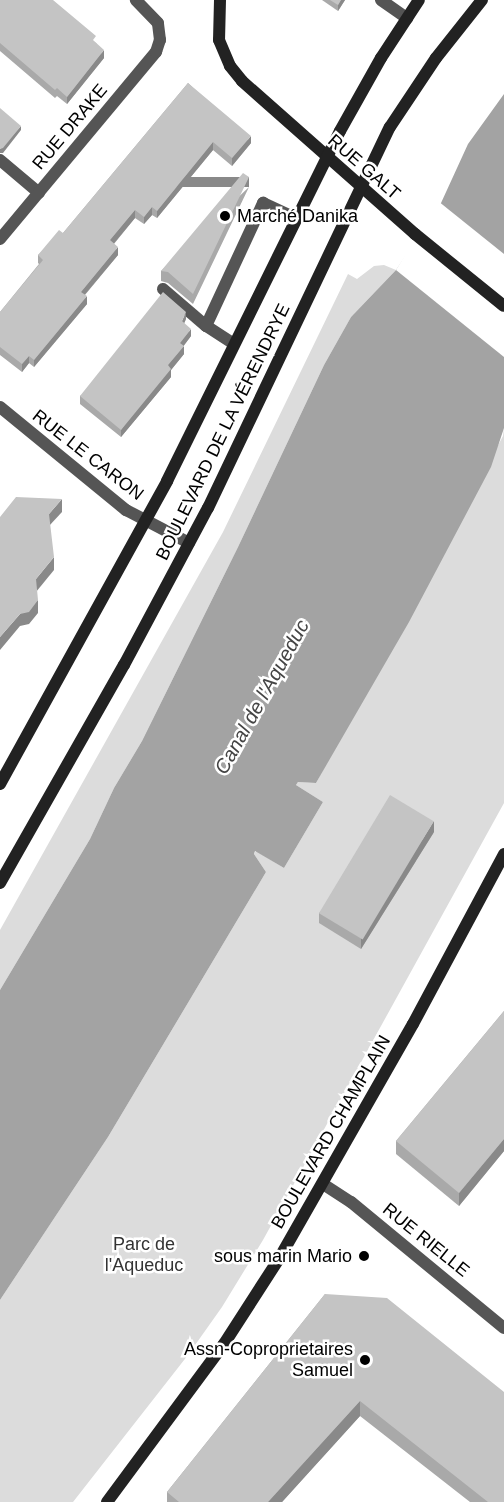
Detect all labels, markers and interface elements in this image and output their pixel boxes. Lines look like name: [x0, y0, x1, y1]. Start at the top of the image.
street label: RUE DRAKE: [28, 80, 112, 174]
street label: RUE GALT: [323, 130, 405, 204]
place label: Marché Danika: [237, 205, 358, 227]
marker: Marché Danika: [218, 209, 232, 223]
street label: BOULEVARD DE LA VÉRENDRYE: [151, 300, 295, 564]
street label: RUE LE CARON: [28, 405, 148, 505]
water label: Canal de l'Aqueduc: [210, 616, 314, 778]
street label: BOULEVARD CHAMPLAIN: [267, 1031, 395, 1233]
street label: RUE RIELLE: [378, 1199, 474, 1281]
park label: Parc de l'Aqueduc: [105, 1234, 183, 1276]
place label: sous marin Mario: [214, 1245, 352, 1267]
marker: sous marin Mario: [357, 1249, 371, 1263]
place label: Assn-Coproprietaires Samuel: [184, 1339, 353, 1382]
marker: Assn-Coproprietaires Samuel: [358, 1353, 372, 1367]

